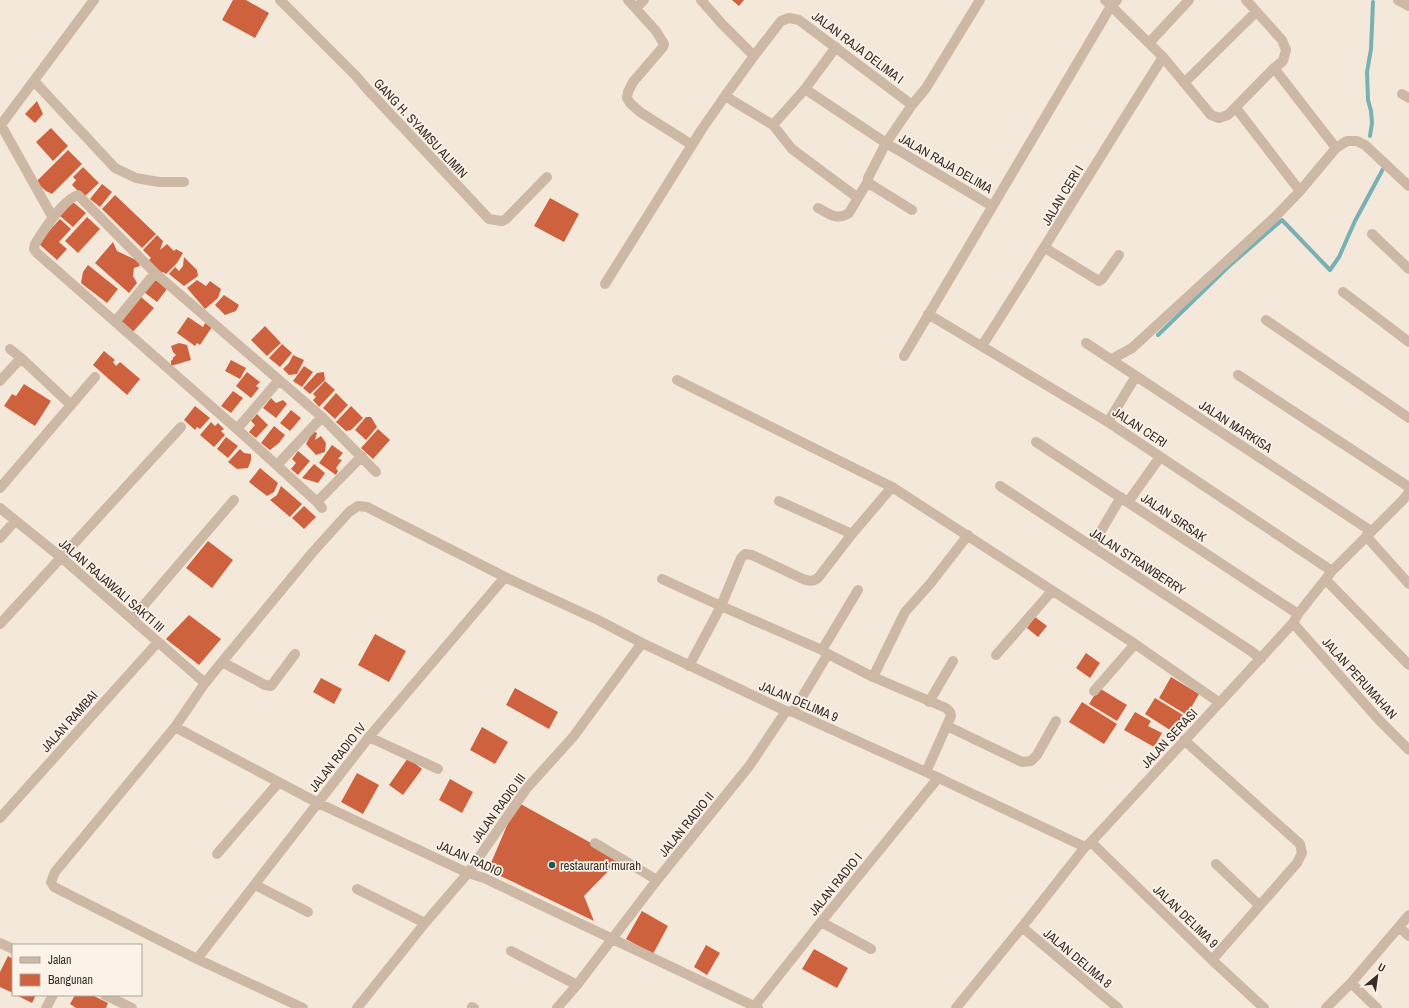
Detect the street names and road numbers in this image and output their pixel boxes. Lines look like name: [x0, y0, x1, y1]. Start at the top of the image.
street label: JALAN RAJA DELIMA I: [808, 7, 907, 88]
street label: GANG H. SYAMSU ALIMIN: [370, 75, 471, 182]
street label: JALAN RAJA DELIMA: [896, 130, 996, 198]
street label: JALAN CERI I: [1038, 162, 1087, 229]
street label: JALAN MARKISA: [1196, 396, 1276, 457]
street label: JALAN CERI: [1109, 404, 1170, 451]
street label: JALAN SIRSAK: [1138, 489, 1210, 546]
street label: JALAN STRAWBERRY: [1087, 524, 1189, 599]
street label: JALAN RAJAWALI SAKTI III: [55, 535, 168, 636]
street label: JALAN PERUMAHAN: [1318, 634, 1401, 723]
street label: JALAN DELIMA 9: [757, 677, 841, 726]
street label: JALAN RAMBAI: [37, 687, 101, 756]
street label: JALAN SERASI: [1137, 705, 1201, 772]
street label: JALAN RADIO IV: [305, 719, 370, 795]
street label: JALAN RADIO III: [467, 770, 529, 846]
street label: JALAN RADIO II: [655, 788, 718, 860]
street label: JALAN RADIO: [434, 836, 505, 880]
street label: JALAN RADIO I: [805, 849, 866, 919]
street label: JALAN DELIMA 9: [1149, 881, 1222, 952]
street label: JALAN DELIMA 8: [1040, 925, 1115, 992]

